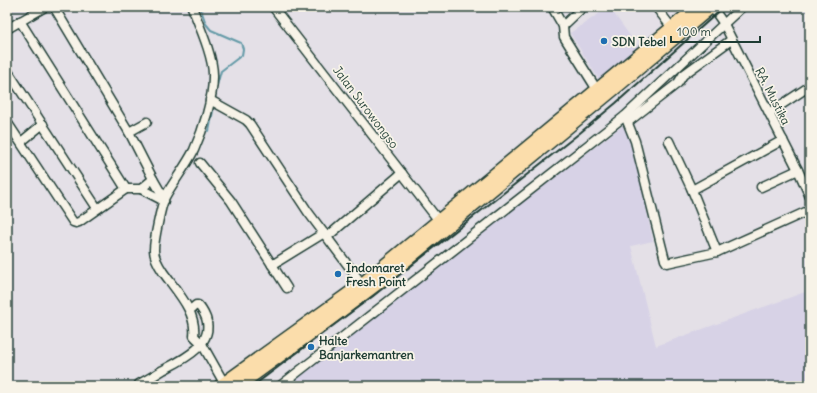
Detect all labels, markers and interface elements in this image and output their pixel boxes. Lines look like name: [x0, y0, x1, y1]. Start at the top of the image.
scale bar: [671, 18, 760, 44]
text: 100 m: [677, 24, 711, 39]
place label: SDN Tebel: [612, 34, 666, 49]
marker: SDN Tebel: [599, 36, 609, 46]
street label: Jalan Surowongso: [330, 63, 402, 151]
street label: RA. Mustika: [752, 65, 794, 127]
place label: Indomaret Fresh Point: [346, 260, 407, 289]
marker: Indomaret Fresh Point: [333, 269, 343, 279]
place label: Halte Banjarkemantren: [319, 333, 414, 362]
marker: Halte Banjarkemantren: [306, 342, 316, 352]

